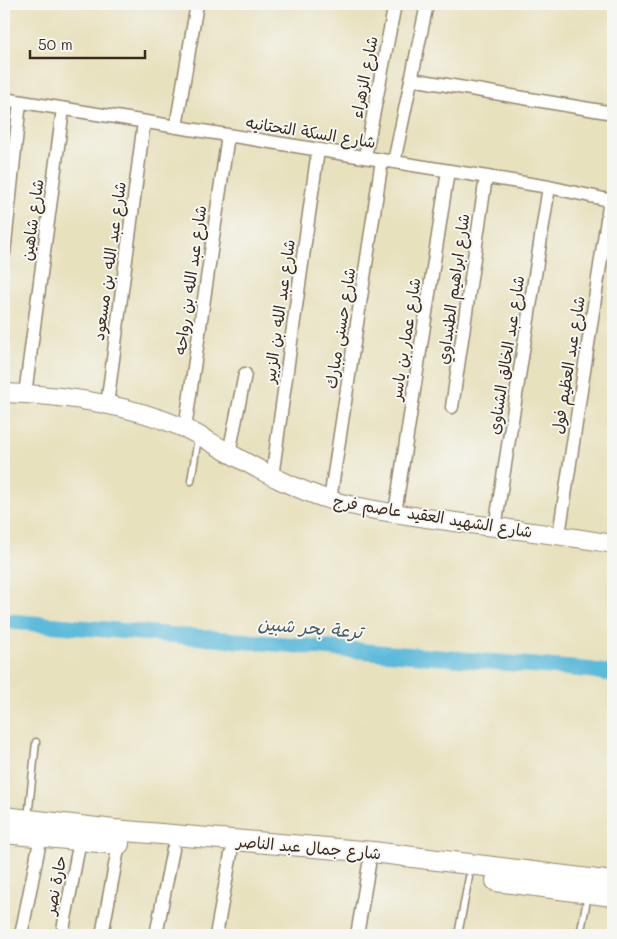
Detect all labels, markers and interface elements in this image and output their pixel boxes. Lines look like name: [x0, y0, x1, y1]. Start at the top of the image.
scale bar: [30, 28, 145, 60]
text: 50 m: [38, 34, 73, 54]
street label: شارع الزهراء: [345, 34, 384, 120]
street label: شارع السكة التحتانيه: [244, 111, 377, 154]
street label: شارع شاهين: [15, 178, 50, 262]
street label: شارع عبد الله بن مسعود: [87, 180, 132, 342]
street label: شارع عبد الله بن رواحه: [169, 204, 212, 356]
street label: شارع ابراهيم الطنبداوي: [432, 212, 476, 366]
street label: شارع عبد الله بن الزبير: [258, 238, 301, 386]
street label: شارع حسنى مبارك: [320, 266, 361, 390]
street label: شارع عبد الخالق الشناوى: [483, 274, 530, 436]
street label: شارع عمار بن ياسر: [384, 276, 427, 404]
street label: شارع عبد العظيم فول: [546, 294, 592, 436]
street label: شارع الشهيد العقيد عاصم فرج: [332, 489, 534, 545]
water label: ترعة بحر شبين: [257, 610, 366, 644]
street label: شارع جمال عبد الناصر: [234, 830, 382, 865]
street label: حارة نصر: [38, 853, 71, 918]

